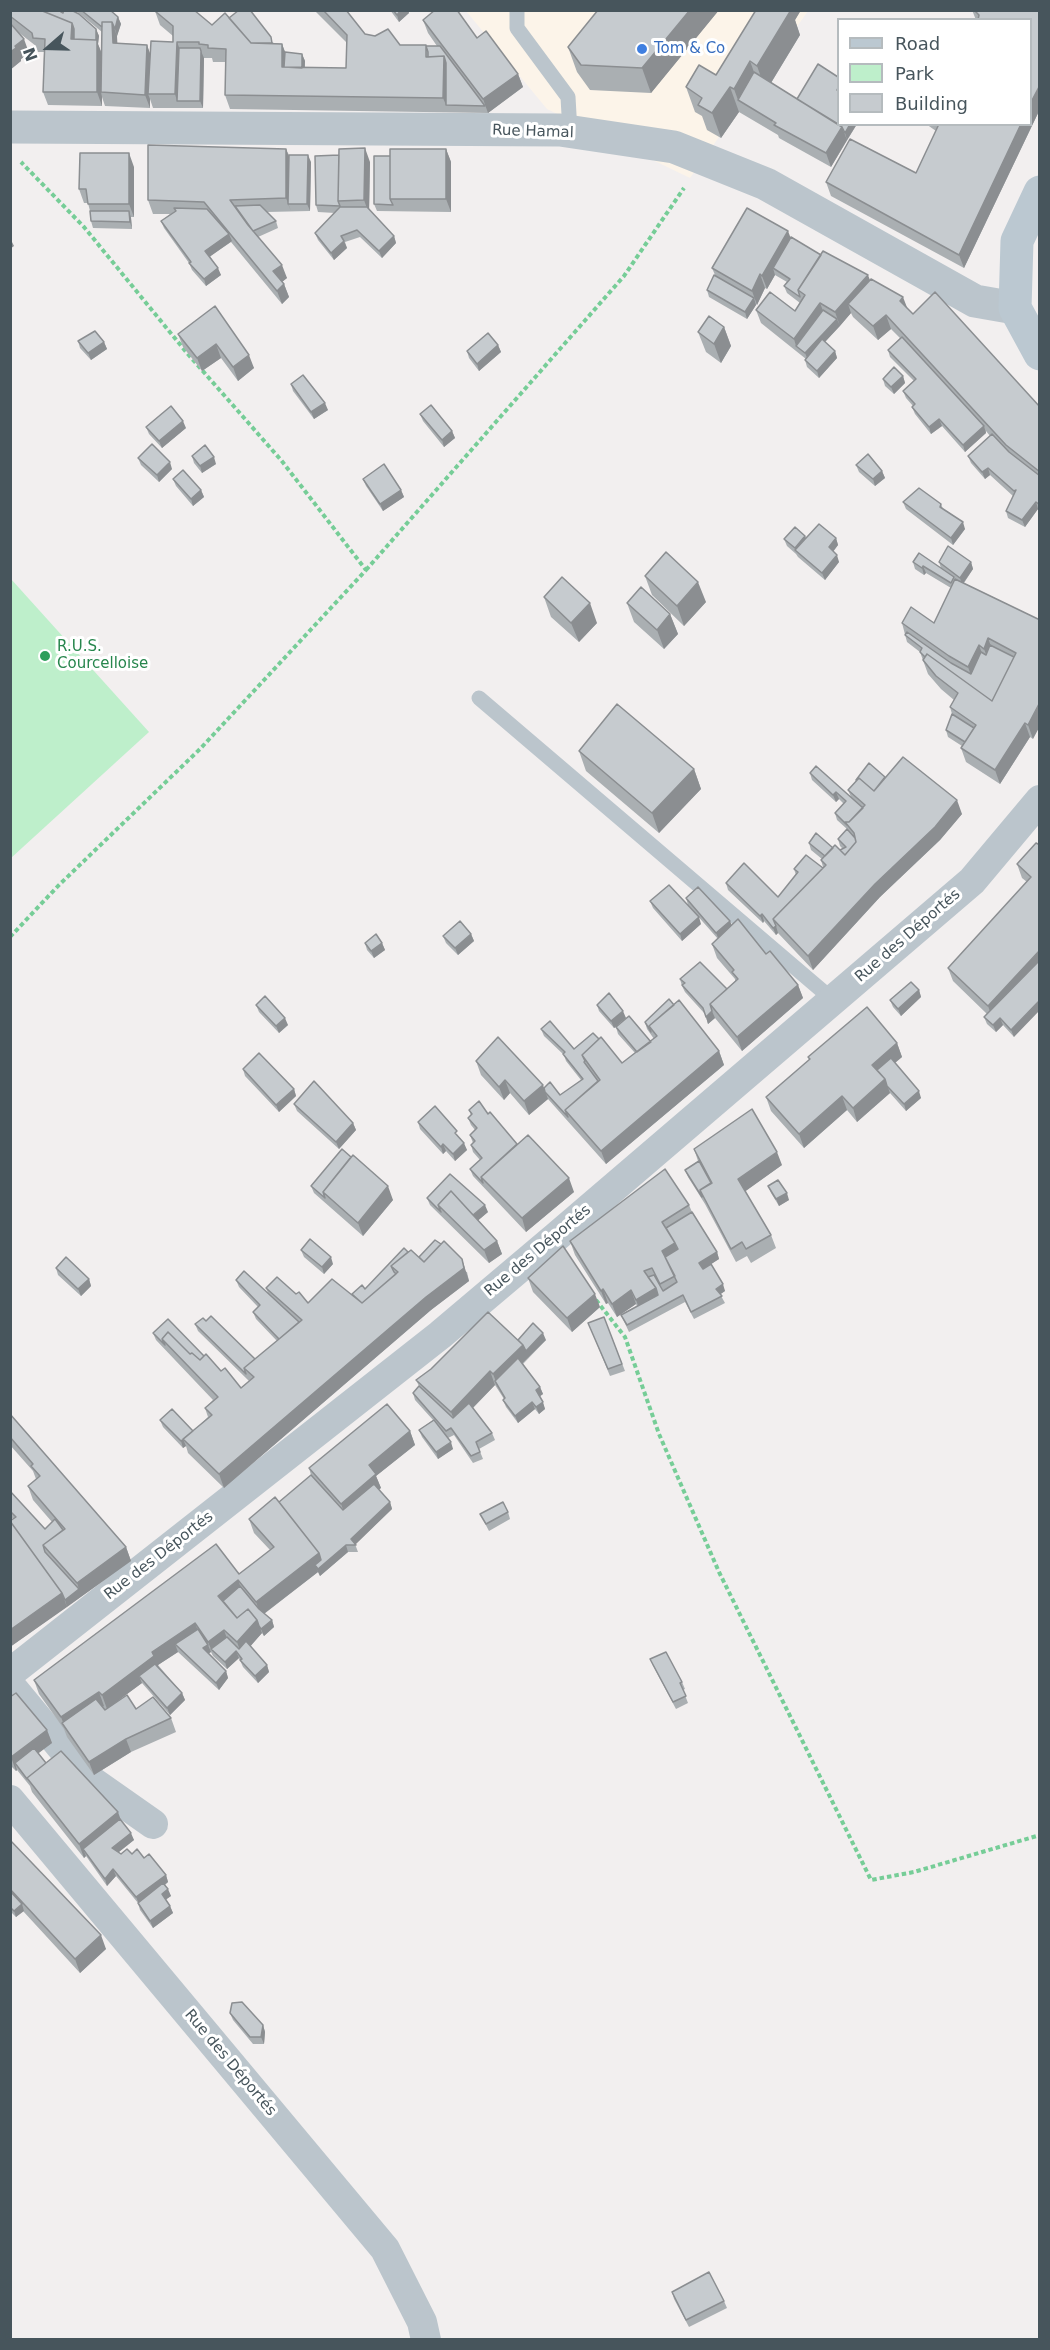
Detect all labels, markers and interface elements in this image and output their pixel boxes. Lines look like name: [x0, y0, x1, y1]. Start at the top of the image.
north arrow: [18, 18, 78, 78]
legend: [837, 18, 1032, 126]
text: Road: [895, 33, 940, 54]
place label: Tom & Co: [654, 40, 725, 58]
marker: Tom & Co: [635, 42, 649, 56]
text: N: [19, 45, 42, 64]
text: Park: [895, 63, 934, 84]
text: Building: [895, 93, 968, 114]
street label: Rue Hamal: [492, 122, 574, 142]
place label: R.U.S. Courcelloise: [57, 638, 148, 673]
marker: R.U.S. Courcelloise: [38, 649, 52, 663]
street label: Rue des Déportés: [852, 886, 964, 986]
street label: Rue des Déportés: [481, 1201, 595, 1301]
street label: Rue des Déportés: [101, 1508, 217, 1604]
street label: Rue des Déportés: [180, 2006, 280, 2120]

